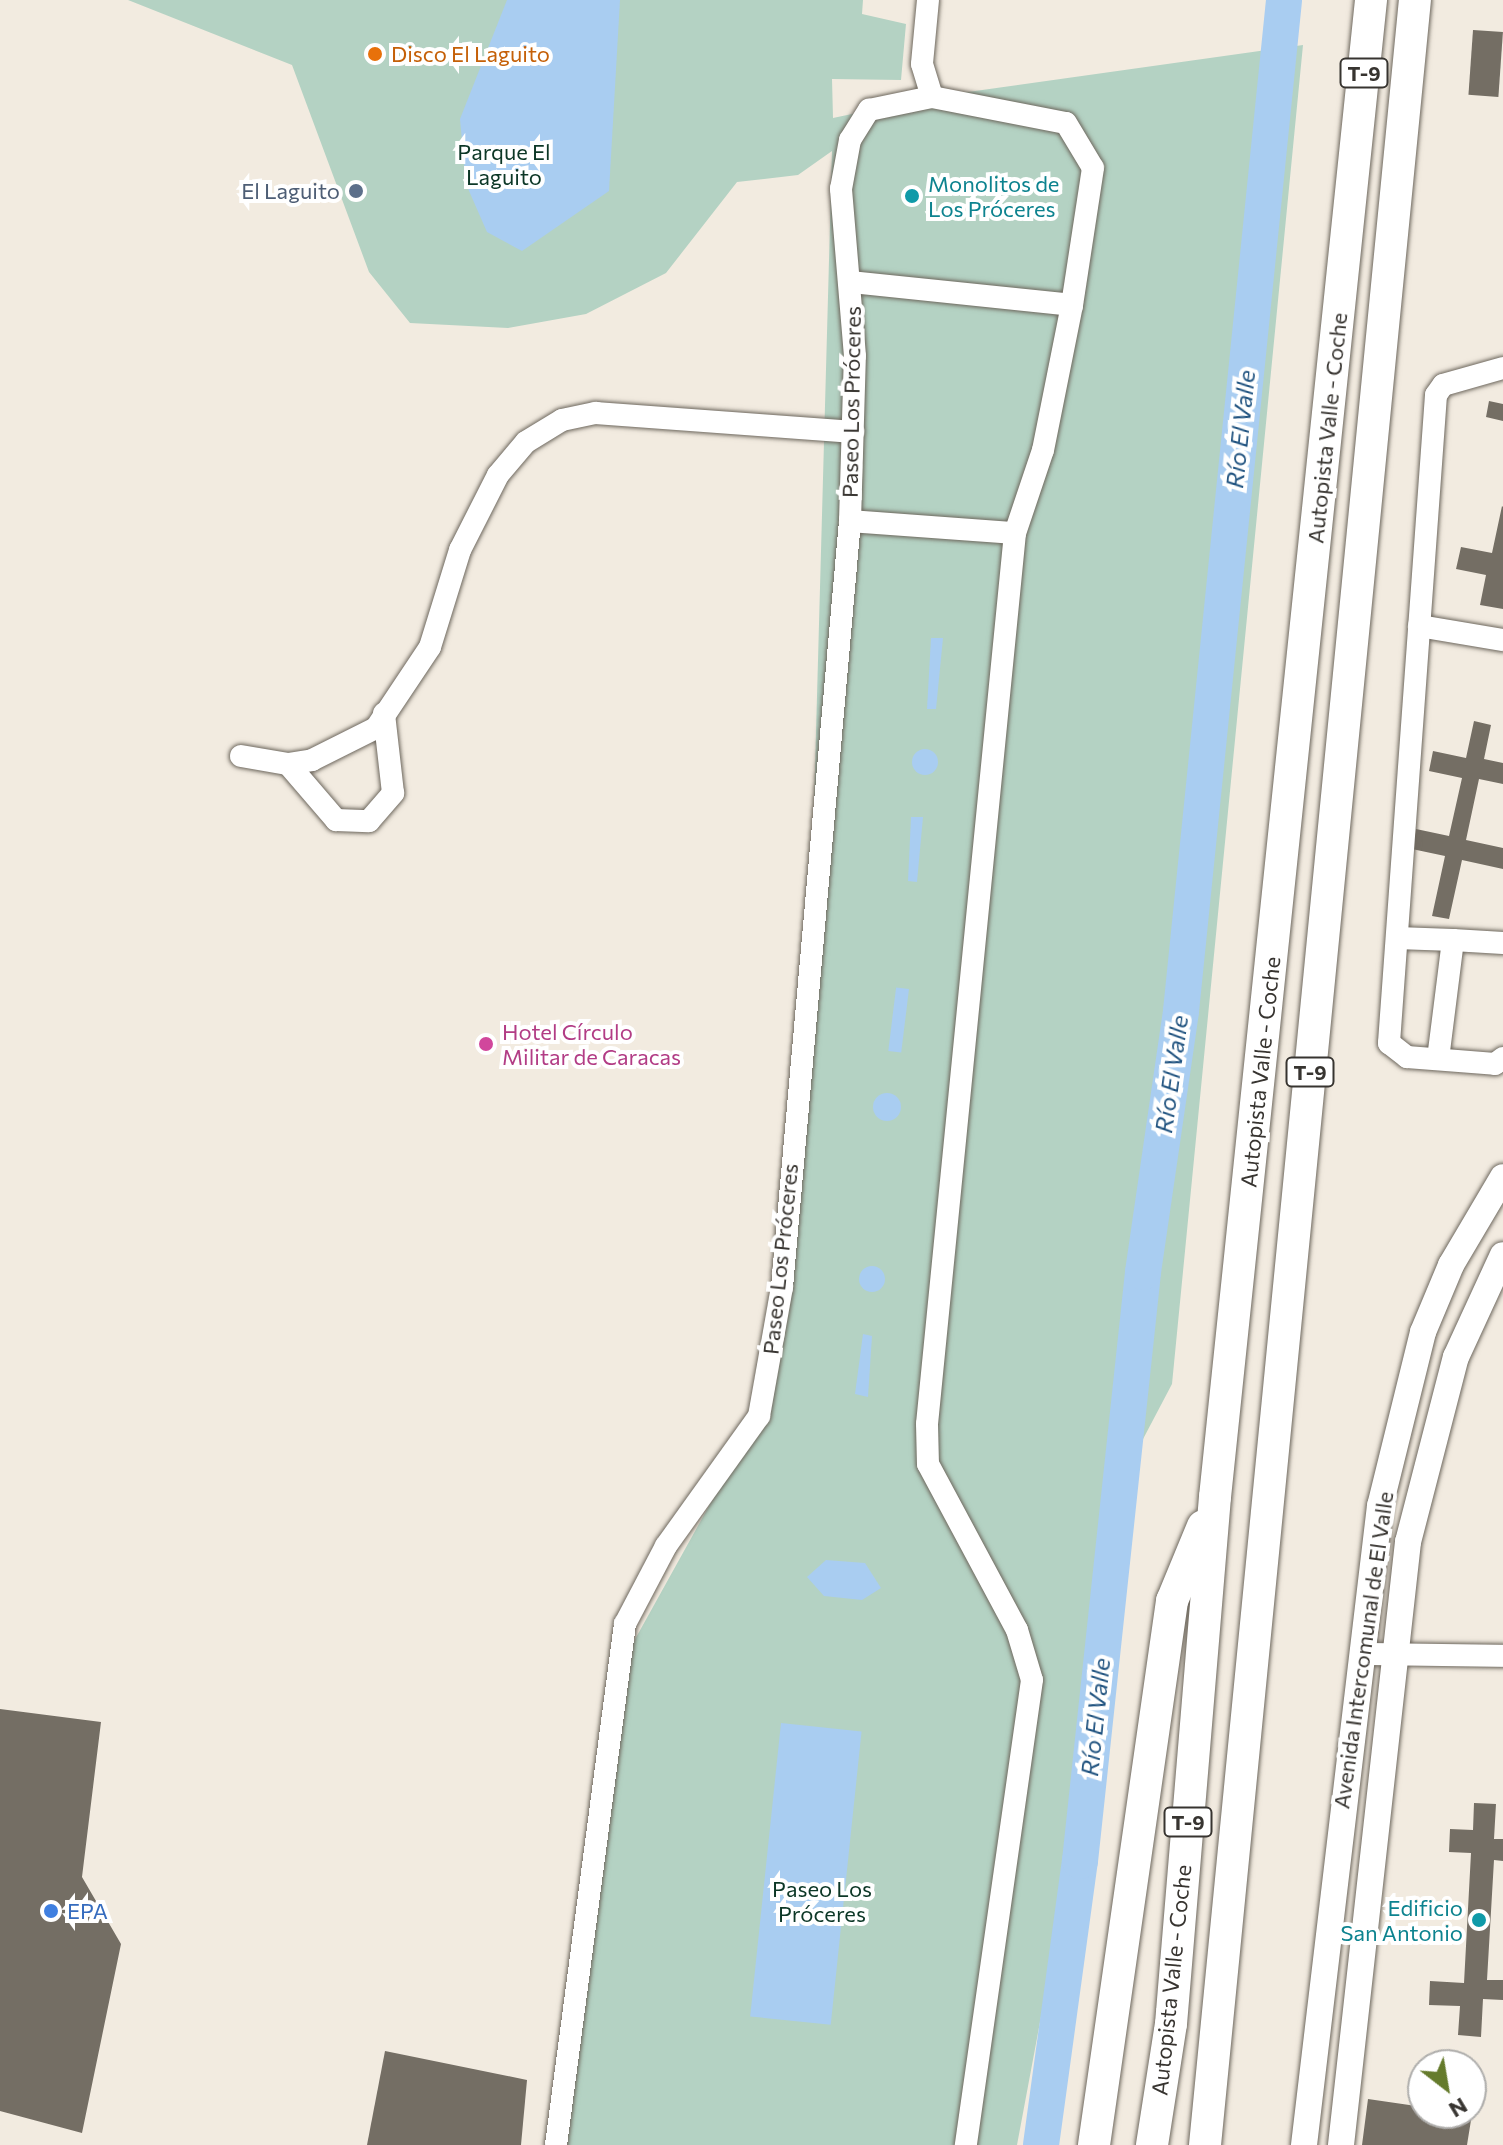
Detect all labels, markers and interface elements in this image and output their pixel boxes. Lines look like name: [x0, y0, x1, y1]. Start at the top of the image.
place label: Disco El Laguito: [391, 41, 550, 67]
marker: Disco El Laguito: [366, 45, 384, 63]
road number: T-9: [1338, 57, 1390, 89]
park label: Parque El Laguito: [457, 138, 551, 190]
place label: Monolitos de Los Próceres: [928, 170, 1059, 222]
place label: El Laguito: [241, 178, 340, 204]
marker: El Laguito: [347, 182, 365, 200]
marker: Monolitos de Los Próceres: [903, 187, 921, 205]
street label: Paseo Los Próceres: [836, 306, 866, 498]
street label: Autopista Valle - Coche: [1302, 311, 1352, 545]
water label: Río El Valle: [1219, 368, 1261, 490]
street label: Autopista Valle - Coche: [1235, 955, 1285, 1189]
water label: Río El Valle: [1148, 1013, 1194, 1135]
place label: Hotel Círculo Militar de Caracas: [502, 1018, 681, 1070]
marker: Hotel Círculo Militar de Caracas: [477, 1035, 495, 1053]
road number: T-9: [1284, 1056, 1336, 1088]
street label: Paseo Los Próceres: [757, 1162, 803, 1356]
street label: Avenida Intercomunal de El Valle: [1328, 1490, 1398, 1810]
water label: Río El Valle: [1074, 1656, 1116, 1778]
road number: T-9: [1162, 1806, 1214, 1838]
street label: Autopista Valle - Coche: [1146, 1863, 1196, 2097]
park label: Paseo Los Próceres: [772, 1875, 872, 1926]
place label: Edificio San Antonio: [1341, 1894, 1463, 1946]
place label: EPA: [67, 1898, 108, 1924]
marker: EPA: [42, 1902, 60, 1920]
marker: Edificio San Antonio: [1470, 1911, 1488, 1929]
north arrow: [1407, 2049, 1487, 2129]
text: N: [1445, 2092, 1473, 2124]

